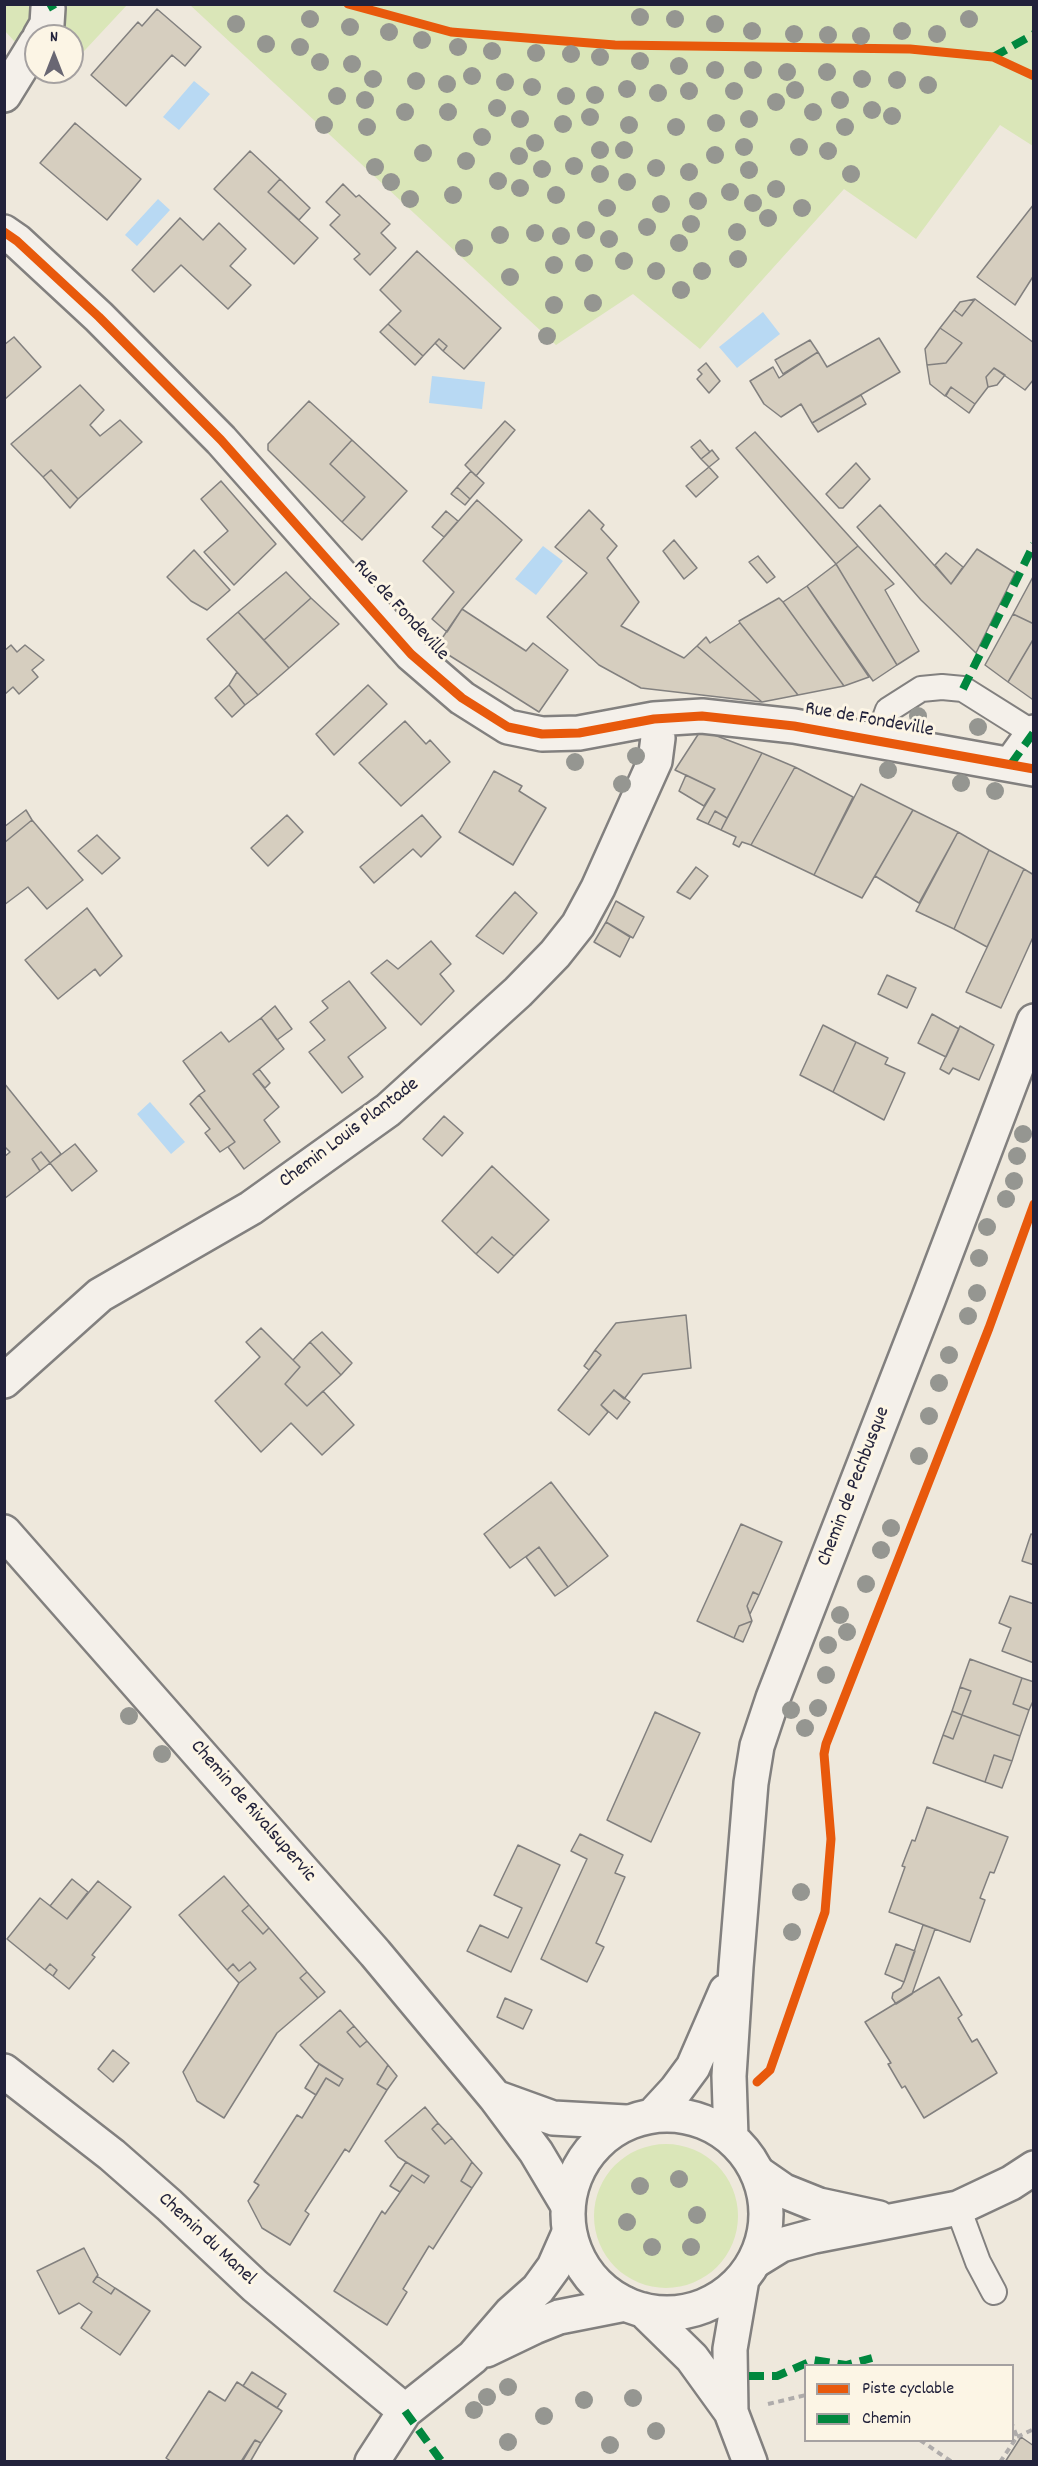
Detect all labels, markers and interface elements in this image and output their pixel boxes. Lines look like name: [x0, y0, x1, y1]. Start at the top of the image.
north arrow: [24, 24, 84, 84]
text: N: [50, 26, 58, 49]
street label: Rue de Fondeville: [347, 555, 453, 667]
street label: Rue de Fondeville: [803, 698, 935, 744]
street label: Chemin Louis Plantade: [275, 1074, 425, 1194]
street label: Chemin de Pechbusque: [814, 1404, 896, 1570]
street label: Chemin de Rivalsupervic: [184, 1736, 320, 1888]
street label: Chemin du Manel: [152, 2188, 260, 2292]
legend: [804, 2364, 1014, 2442]
text: Piste cyclable: [862, 2377, 954, 2402]
text: Chemin: [862, 2407, 911, 2432]

